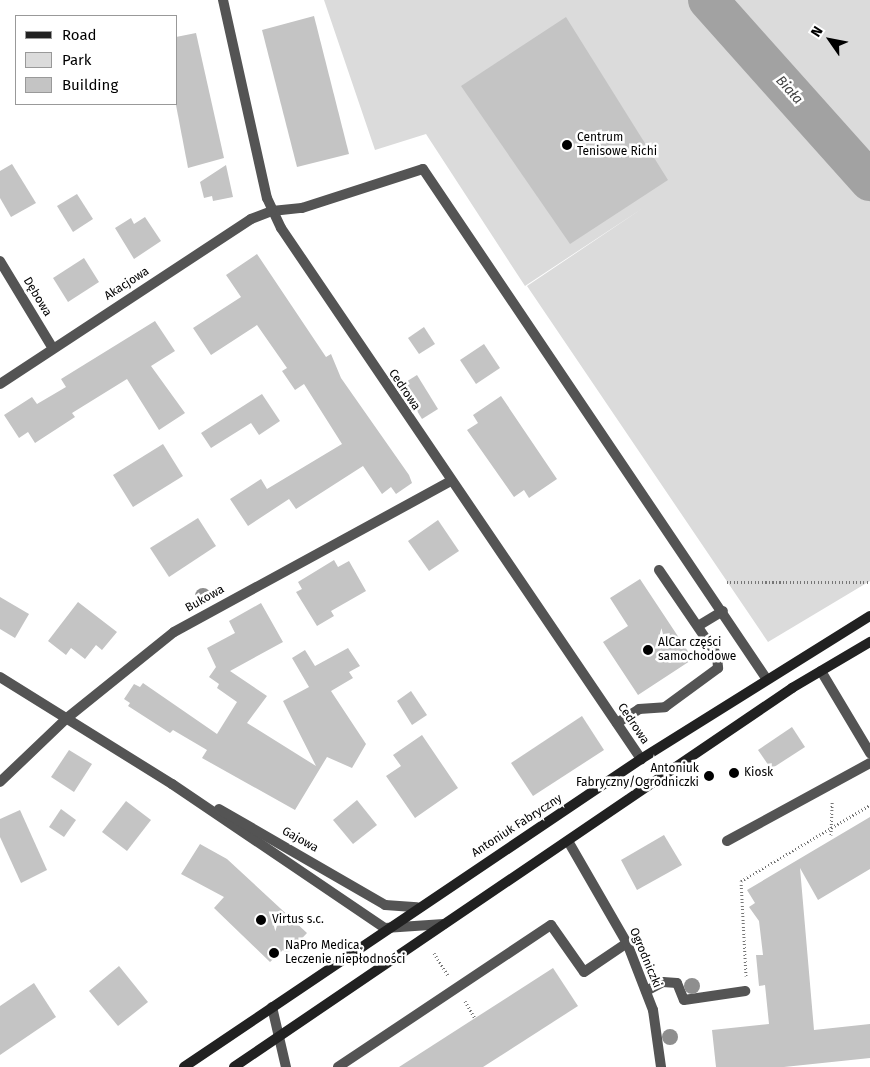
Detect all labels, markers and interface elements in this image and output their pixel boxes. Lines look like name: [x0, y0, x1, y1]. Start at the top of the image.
legend: [15, 15, 178, 105]
north arrow: [805, 15, 855, 65]
text: N: [807, 23, 827, 40]
text: Road: [62, 26, 97, 44]
text: Park: [62, 51, 92, 69]
water label: Biała: [772, 72, 806, 108]
text: Building: [62, 76, 118, 94]
place label: Centrum Tenisowe Richi: [577, 131, 657, 159]
marker: Centrum Tenisowe Richi: [561, 139, 573, 151]
street label: Akacjowa: [102, 264, 152, 304]
street label: Dębowa: [20, 275, 54, 319]
street label: Cedrowa: [385, 367, 423, 413]
street label: Bukowa: [183, 582, 227, 616]
place label: AlCar części samochodowe: [658, 636, 736, 664]
marker: AlCar części samochodowe: [642, 644, 654, 656]
street label: Cedrowa: [614, 701, 652, 747]
place label: Antoniuk Fabryczny/Ogrodniczki: [576, 762, 699, 790]
place label: Kiosk: [744, 766, 773, 780]
marker: Kiosk: [728, 767, 740, 779]
marker: Antoniuk Fabryczny/Ogrodniczki: [703, 770, 715, 782]
street label: Antoniuk Fabryczny: [469, 791, 565, 861]
street label: Gajowa: [279, 824, 321, 856]
marker: Virtus s.c.: [254, 913, 268, 927]
place label: Virtus s.c.: [272, 913, 324, 927]
street label: Ogrodniczki: [626, 926, 664, 990]
place label: NaPro Medica. Leczenie niepłodności: [285, 939, 405, 967]
marker: NaPro Medica. Leczenie niepłodności: [267, 946, 281, 960]

